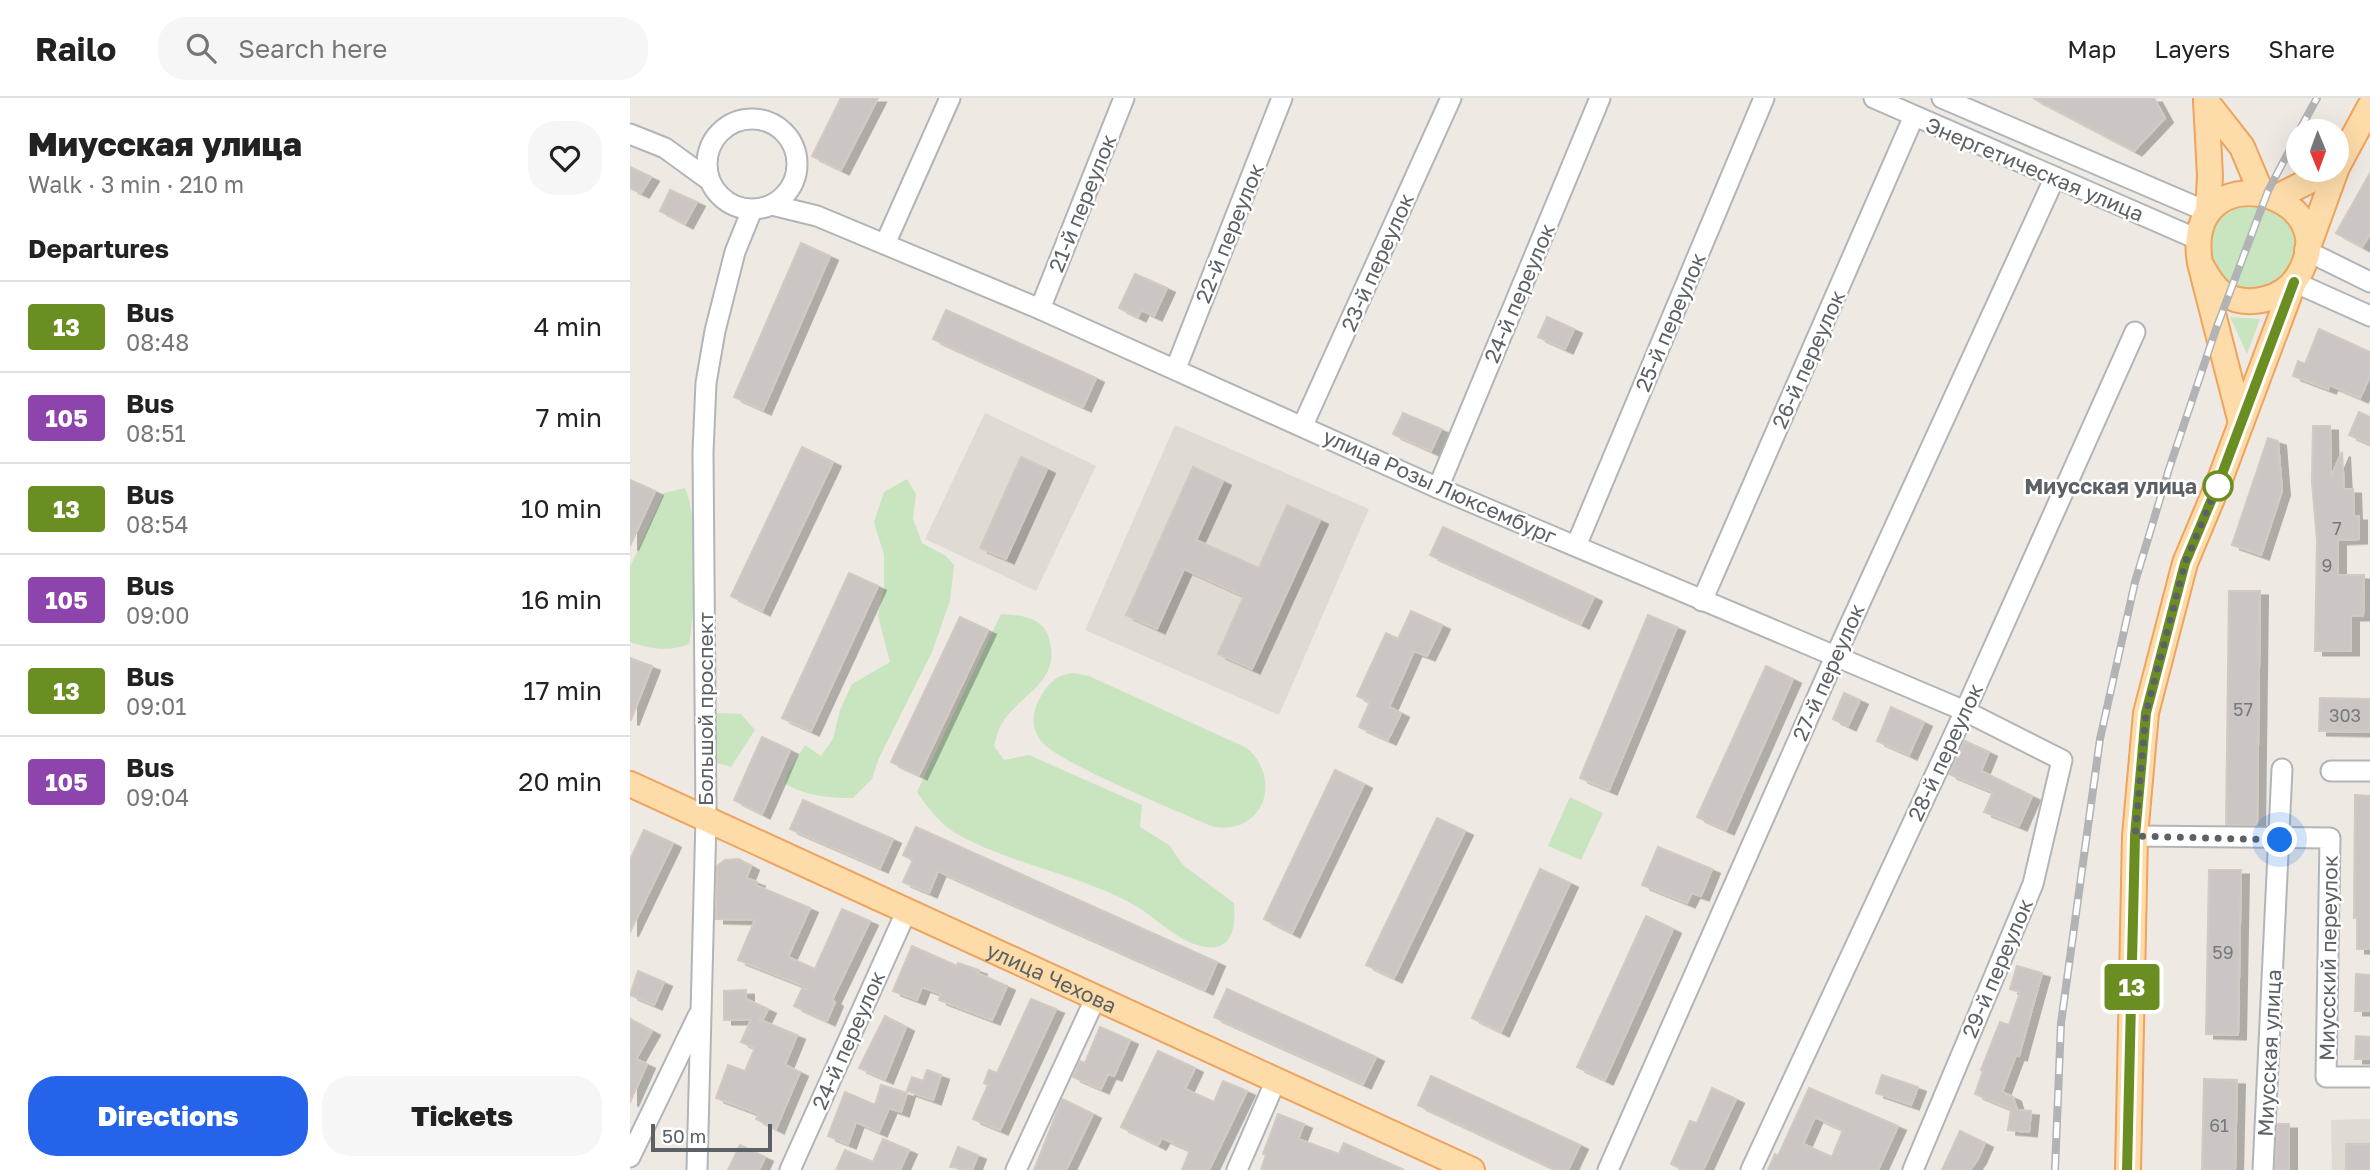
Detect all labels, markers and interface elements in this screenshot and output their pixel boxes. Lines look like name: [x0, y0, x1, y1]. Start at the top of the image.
search box: [158, 17, 648, 80]
text: Railo: [35, 29, 116, 68]
icon: search: [182, 29, 220, 67]
text: Search here: [238, 33, 387, 64]
text: Map: [2067, 34, 2116, 63]
text: Layers: [2154, 34, 2230, 63]
text: Share: [2268, 34, 2335, 63]
street label: Энергетическая улица: [1922, 111, 2148, 227]
north arrow: [2286, 119, 2348, 182]
map controls: [2286, 119, 2349, 182]
button: heart: [528, 121, 602, 195]
text: Миусская улица: [28, 124, 302, 163]
street label: 21-й переулок: [1043, 130, 1121, 276]
street label: 22-й переулок: [1189, 159, 1269, 307]
text: Walk · 3 min · 210 m: [28, 170, 244, 198]
street label: 23-й переулок: [1335, 189, 1419, 335]
street label: 24-й переулок: [1478, 219, 1560, 367]
text: Departures: [28, 233, 169, 264]
street label: 25-й переулок: [1629, 249, 1711, 395]
street label: 26-й переулок: [1766, 286, 1850, 432]
text: Bus: [126, 297, 174, 328]
text: 4 min: [534, 311, 602, 342]
text: 13: [53, 312, 80, 341]
text: 08:48: [126, 328, 189, 356]
text: Bus: [126, 388, 174, 419]
text: 7 min: [536, 402, 602, 433]
text: 105: [45, 403, 88, 432]
text: 08:51: [126, 419, 186, 447]
street label: улица Розы Люксембург: [1319, 423, 1561, 549]
marker: Миусская улица: [2203, 471, 2233, 501]
place label: Миусская улица: [2024, 473, 2197, 499]
text: Bus: [126, 479, 174, 510]
text: 10 min: [521, 493, 602, 524]
text: 13: [53, 494, 80, 523]
text: 08:54: [126, 510, 189, 538]
house number: 7: [2332, 517, 2342, 539]
house number: 9: [2322, 554, 2332, 576]
text: Bus: [126, 570, 174, 601]
text: 16 min: [521, 584, 602, 615]
text: 105: [45, 585, 88, 614]
street label: 27-й переулок: [1786, 600, 1870, 744]
text: 09:00: [126, 601, 190, 629]
street label: Большой проспект: [692, 612, 718, 806]
text: Bus: [126, 661, 174, 692]
text: 17 min: [523, 675, 602, 706]
text: 13: [53, 676, 80, 705]
street label: 28-й переулок: [1902, 679, 1988, 825]
text: 09:01: [126, 692, 187, 720]
house number: 57: [2233, 698, 2253, 720]
house number: 303: [2329, 704, 2361, 726]
text: Bus: [126, 752, 174, 783]
text: 20 min: [518, 766, 602, 797]
text: 105: [45, 767, 88, 796]
text: 09:04: [126, 783, 189, 811]
your location: [2262, 822, 2297, 857]
street label: Миусский переулок: [2313, 855, 2343, 1061]
street label: 29-й переулок: [1956, 894, 2038, 1042]
street label: улица Чехова: [983, 936, 1121, 1018]
house number: 59: [2212, 941, 2234, 963]
line badge: 13: [2100, 964, 2164, 1010]
street label: 24-й переулок: [806, 967, 890, 1113]
street label: Миусская улица: [2252, 969, 2286, 1137]
text: 13: [2119, 972, 2146, 1001]
button: Directions: [28, 1076, 308, 1156]
button: Tickets: [322, 1076, 602, 1156]
house number: 61: [2209, 1114, 2229, 1136]
scale bar: [651, 1121, 772, 1153]
text: 50 m: [662, 1124, 706, 1147]

